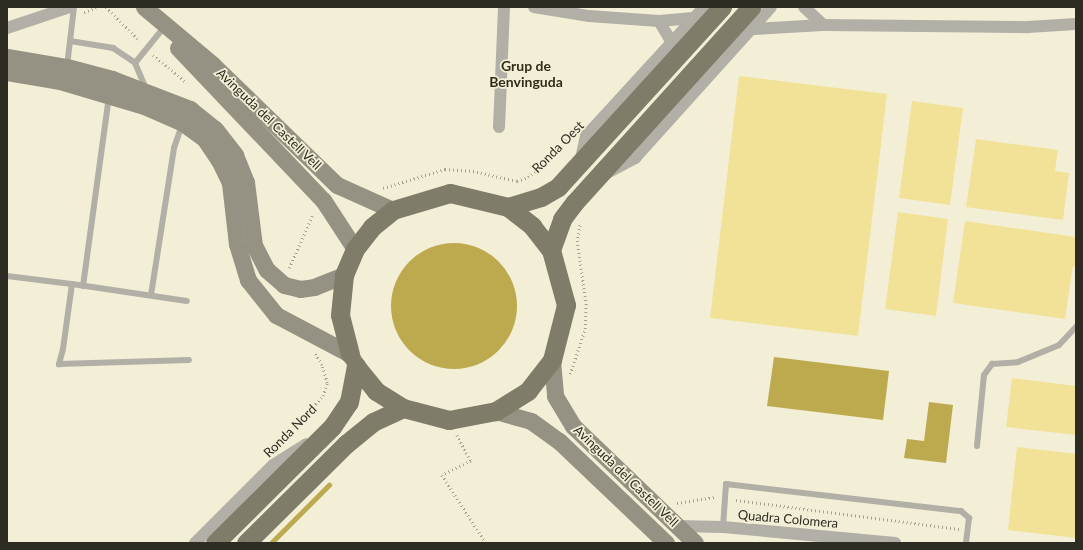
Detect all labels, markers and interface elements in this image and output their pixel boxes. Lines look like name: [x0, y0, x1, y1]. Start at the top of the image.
district label: Grup de Benvinguda: [489, 58, 563, 90]
street label: Avinguda del Castell Vell: [213, 65, 325, 173]
street label: Ronda Oest: [529, 118, 587, 176]
street label: Ronda Nord: [260, 401, 320, 461]
street label: Avinguda del Castell Vell: [570, 422, 682, 530]
street label: Quadra Colomera: [737, 507, 839, 531]

